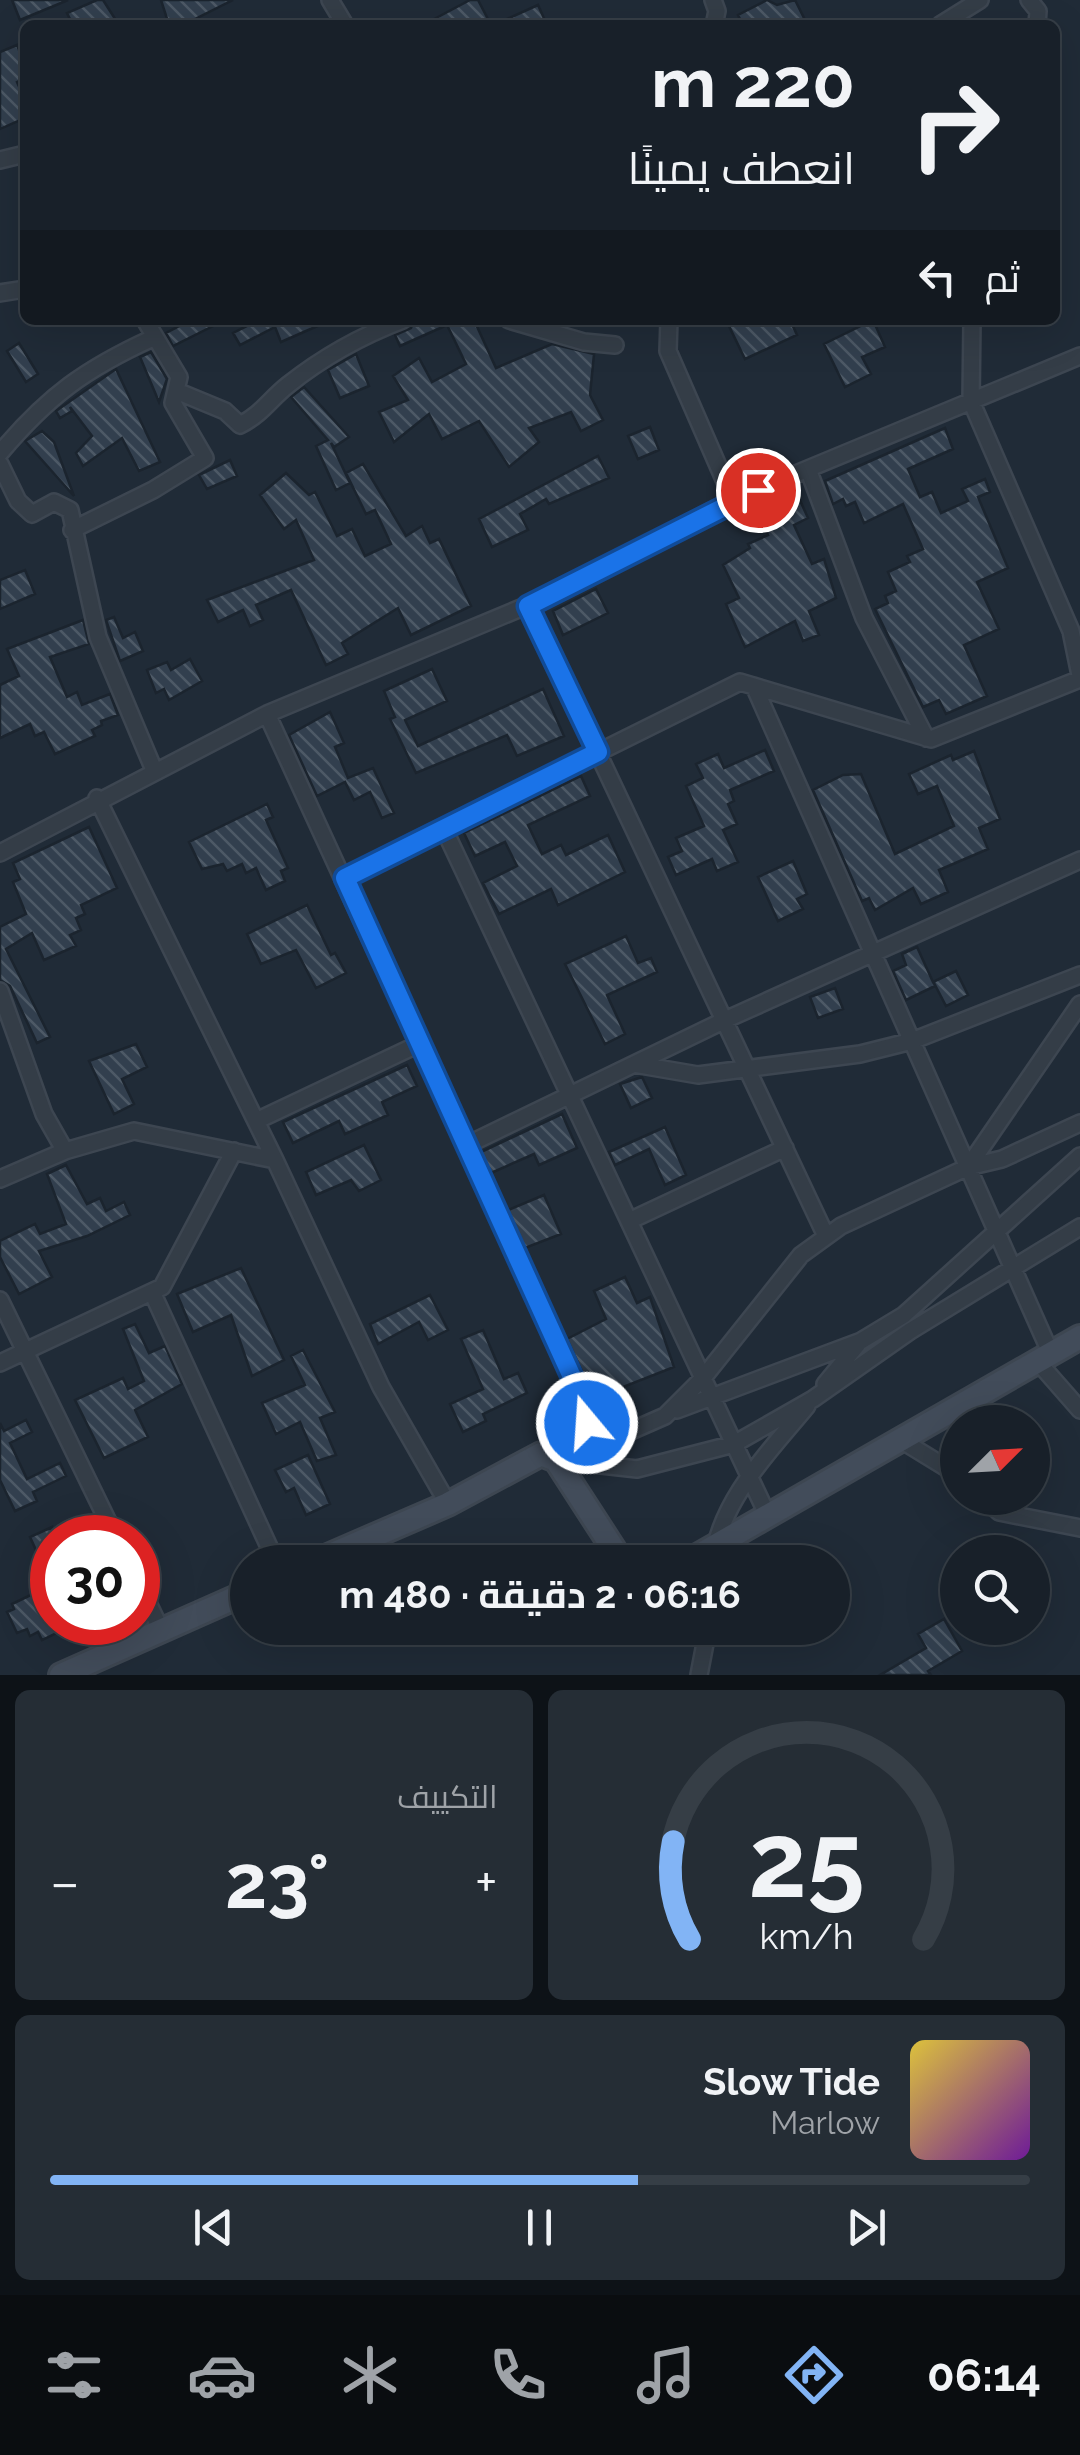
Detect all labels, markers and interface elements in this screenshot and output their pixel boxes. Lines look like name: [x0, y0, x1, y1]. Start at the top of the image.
text: 220 m: [651, 41, 855, 123]
icon: right: [890, 60, 1020, 190]
text: انعطف يمينًا: [627, 142, 855, 195]
icon: left: [910, 250, 965, 305]
text: ثم: [985, 256, 1020, 301]
pin: [716, 448, 801, 533]
icon: arrive: [731, 463, 786, 518]
position arrow: [535, 1371, 639, 1475]
north arrow: [940, 1405, 1050, 1515]
map controls: [940, 1405, 1050, 1645]
speed limit sign: 30: [30, 1515, 160, 1645]
button: search: [940, 1535, 1050, 1645]
text: 06:16 · 2 دقيقة · 480 m: [339, 1572, 741, 1617]
text: التكييف: [397, 1778, 498, 1815]
text: 25: [748, 1799, 864, 1921]
text: 23°: [225, 1837, 329, 1926]
text: −: [50, 1850, 80, 1915]
text: +: [475, 1850, 498, 1915]
text: km/h: [759, 1915, 853, 1957]
text: Slow Tide: [703, 2059, 880, 2104]
text: Marlow: [770, 2104, 880, 2141]
icon: previous: [186, 2200, 241, 2255]
icon: pause: [512, 2200, 567, 2255]
icon: next: [839, 2200, 894, 2255]
icon: filters: [39, 2340, 109, 2410]
icon: car: [187, 2340, 257, 2410]
icon: climate: [335, 2340, 405, 2410]
icon: phone: [483, 2340, 553, 2410]
icon: music: [631, 2340, 701, 2410]
icon: directions: [779, 2340, 849, 2410]
text: 06:14: [927, 2349, 1041, 2402]

